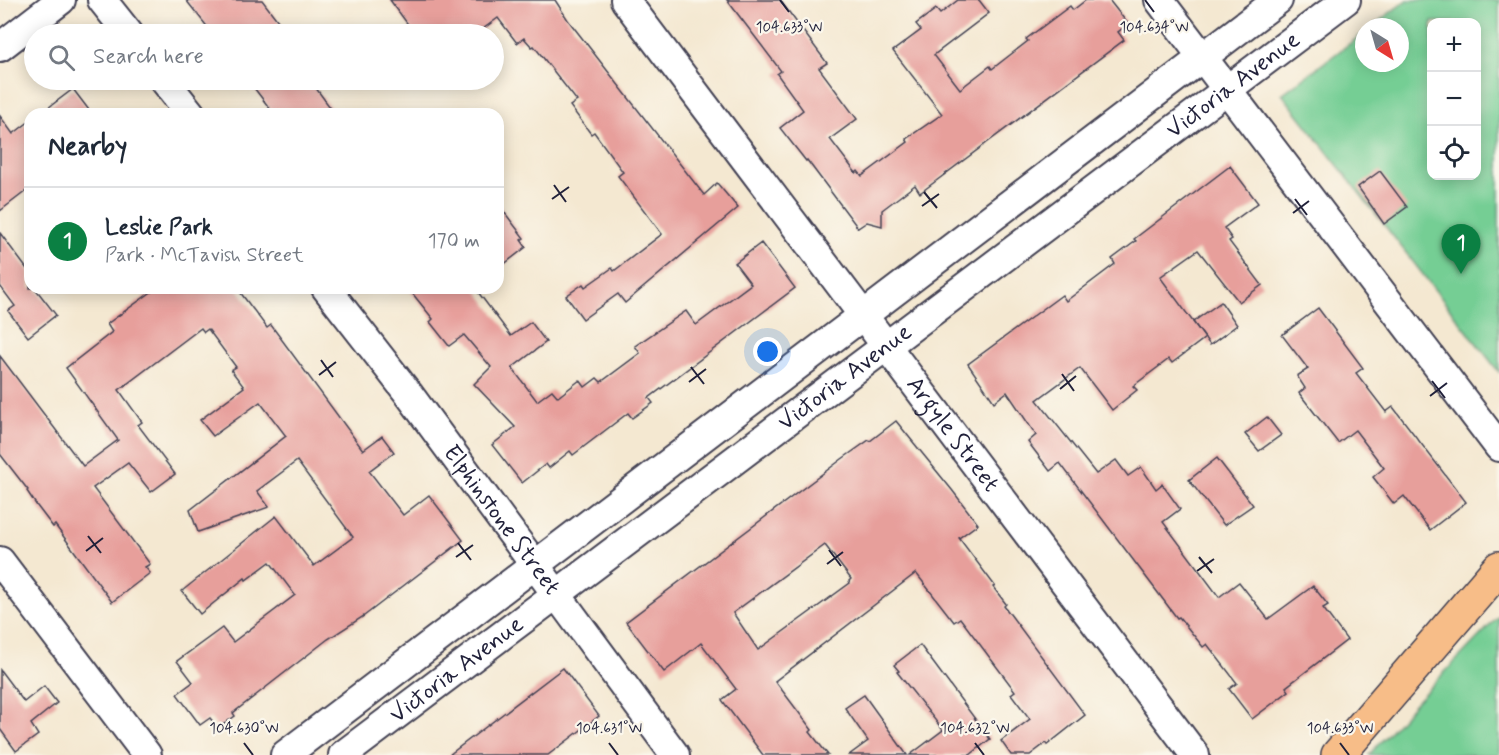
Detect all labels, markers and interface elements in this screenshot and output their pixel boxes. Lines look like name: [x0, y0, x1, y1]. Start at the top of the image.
text: 104.633°W: [756, 18, 822, 38]
text: 104.634°W: [1119, 18, 1189, 38]
north arrow: [1355, 18, 1409, 72]
map controls: [1427, 18, 1481, 180]
button: +: [1427, 18, 1481, 72]
search box: [24, 24, 504, 90]
street label: Victoria Avenue: [1160, 24, 1307, 146]
icon: search: [45, 41, 78, 74]
text: Search here: [93, 43, 204, 71]
button: −: [1427, 72, 1481, 126]
button: locate: [1427, 126, 1481, 180]
text: Nearby: [48, 130, 127, 164]
text: Leslie Park: [105, 214, 213, 242]
pin: 1: [1442, 224, 1480, 274]
text: 1: [63, 228, 72, 255]
text: 170 m: [428, 228, 480, 255]
text: Park · McTavish Street: [105, 242, 304, 269]
street label: Victoria Avenue: [771, 317, 918, 438]
your location: [753, 337, 782, 366]
street label: Argyle Street: [899, 370, 1006, 498]
street label: Elphinstone Street: [436, 439, 567, 601]
street label: Victoria Avenue: [383, 609, 530, 730]
text: 104.630°W: [209, 719, 279, 739]
text: 104.631°W: [576, 719, 642, 739]
text: 104.632°W: [940, 719, 1010, 739]
text: 104.633°W: [1307, 719, 1373, 739]

